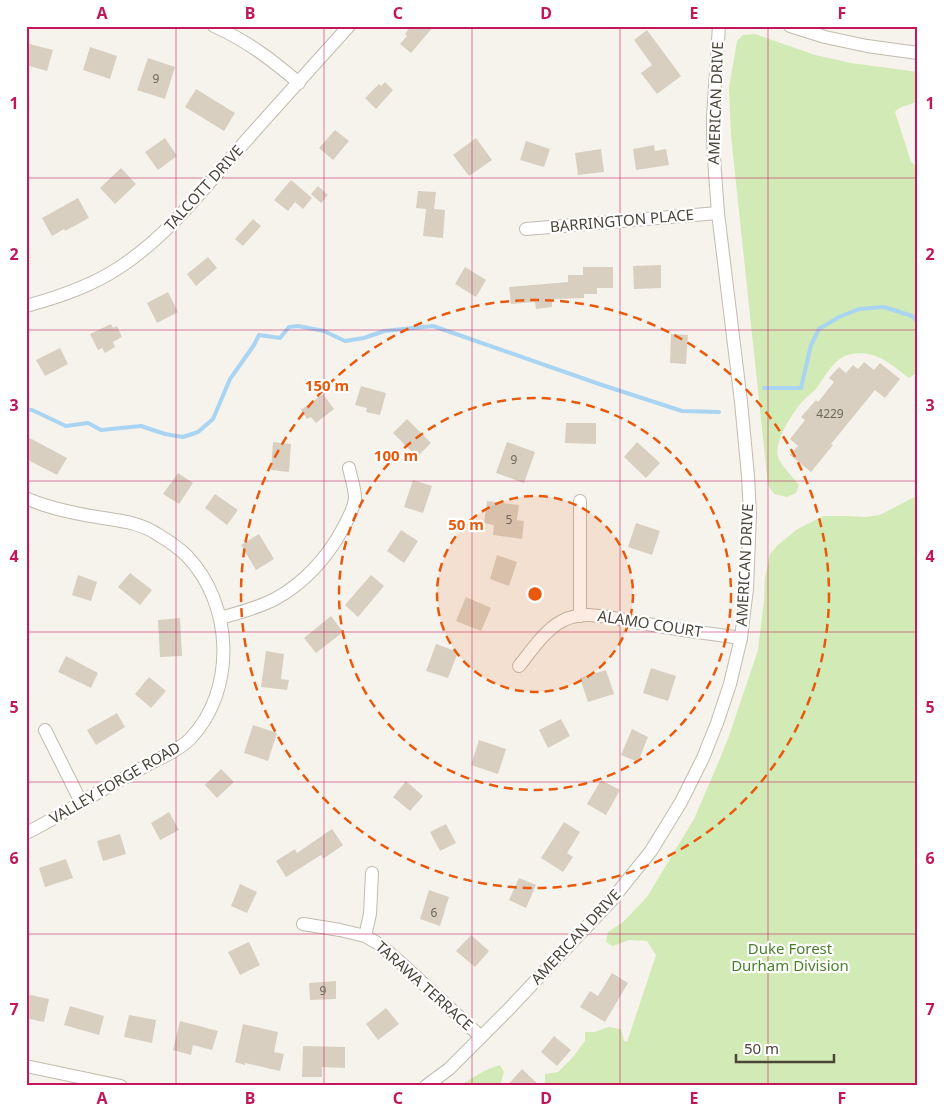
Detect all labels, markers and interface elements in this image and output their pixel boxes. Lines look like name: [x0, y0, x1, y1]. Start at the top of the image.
text: A: [96, 2, 108, 24]
text: B: [245, 2, 255, 24]
text: C: [393, 2, 403, 24]
text: D: [540, 2, 552, 24]
text: E: [690, 2, 699, 24]
text: F: [838, 2, 846, 24]
street label: AMERICAN DRIVE: [703, 41, 727, 165]
house number: 9: [153, 70, 160, 87]
text: 1: [9, 92, 19, 114]
text: 1: [925, 92, 935, 114]
street label: TALCOTT DRIVE: [160, 140, 247, 234]
street label: BARRINGTON PLACE: [549, 204, 695, 236]
text: 2: [9, 243, 19, 265]
text: 2: [925, 243, 935, 265]
text: 150 m: [305, 375, 349, 395]
text: 3: [9, 394, 19, 416]
text: 3: [925, 394, 935, 416]
house number: 4229: [816, 405, 844, 422]
text: 100 m: [374, 445, 418, 465]
house number: 9: [511, 451, 518, 468]
street label: AMERICAN DRIVE: [731, 503, 757, 627]
house number: 5: [506, 511, 513, 528]
text: 50 m: [448, 514, 484, 534]
text: 4: [9, 545, 19, 567]
text: 4: [925, 545, 935, 567]
centre of rings: [526, 585, 544, 603]
street label: ALAMO COURT: [596, 605, 705, 641]
text: 5: [9, 696, 19, 718]
text: 5: [925, 696, 935, 718]
street label: VALLEY FORGE ROAD: [46, 737, 183, 828]
text: 6: [9, 847, 19, 869]
text: 6: [925, 847, 935, 869]
street label: AMERICAN DRIVE: [526, 885, 625, 988]
house number: 6: [431, 904, 438, 921]
street label: TARAWA TERRACE: [372, 936, 478, 1034]
park label: Duke Forest Durham Division: [731, 938, 849, 975]
house number: 9: [320, 982, 327, 999]
text: 7: [9, 998, 19, 1020]
text: 7: [925, 998, 935, 1020]
scale bar: [736, 1032, 834, 1064]
text: 50 m: [744, 1038, 779, 1058]
text: A: [96, 1087, 108, 1109]
text: B: [245, 1087, 255, 1109]
text: C: [393, 1087, 403, 1109]
text: D: [540, 1087, 552, 1109]
text: E: [690, 1087, 699, 1109]
text: F: [838, 1087, 846, 1109]

